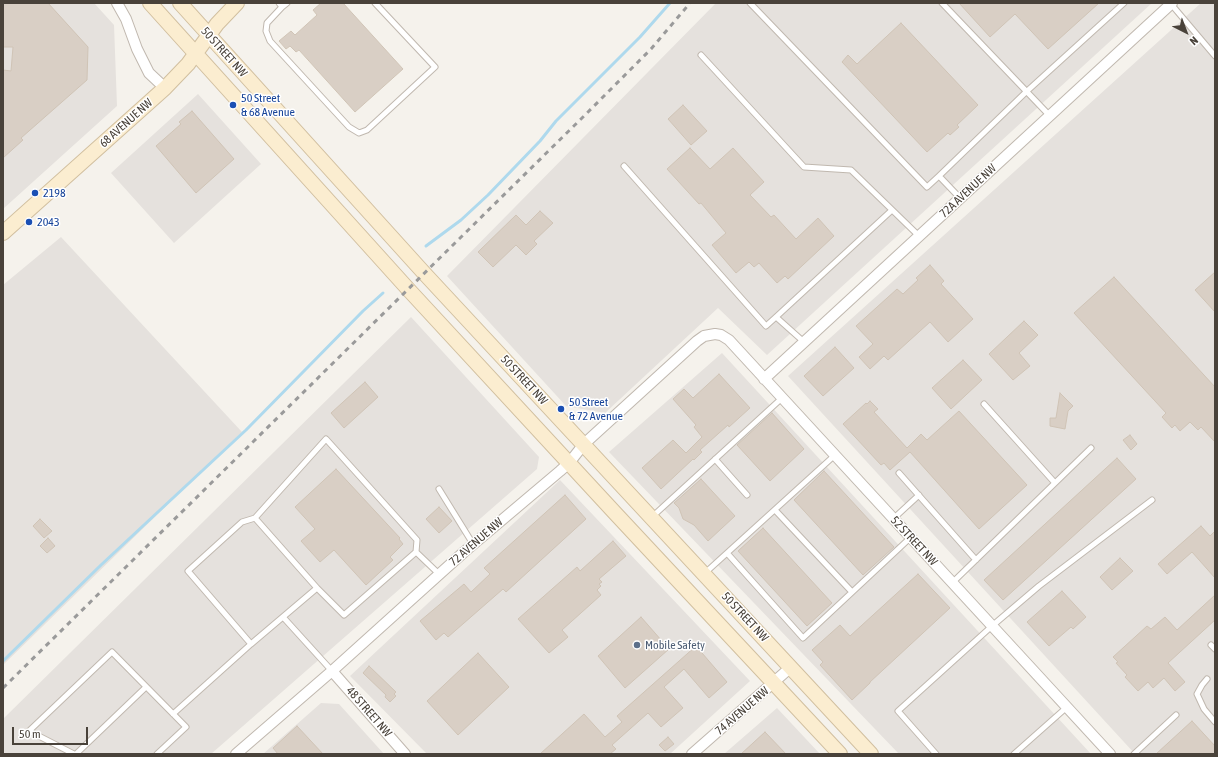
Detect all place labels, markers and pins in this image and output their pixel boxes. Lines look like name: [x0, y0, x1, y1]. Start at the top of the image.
place label: 50 Street & 68 Avenue: [241, 91, 295, 119]
marker: 50 Street & 68 Avenue: [228, 100, 238, 110]
place label: 2198: [43, 186, 66, 200]
marker: 2198: [30, 188, 40, 198]
place label: 2043: [37, 215, 60, 229]
marker: 2043: [24, 217, 34, 227]
place label: 50 Street & 72 Avenue: [569, 395, 623, 423]
marker: 50 Street & 72 Avenue: [556, 404, 566, 414]
place label: Mobile Safety: [645, 638, 705, 652]
marker: Mobile Safety: [632, 640, 642, 650]

